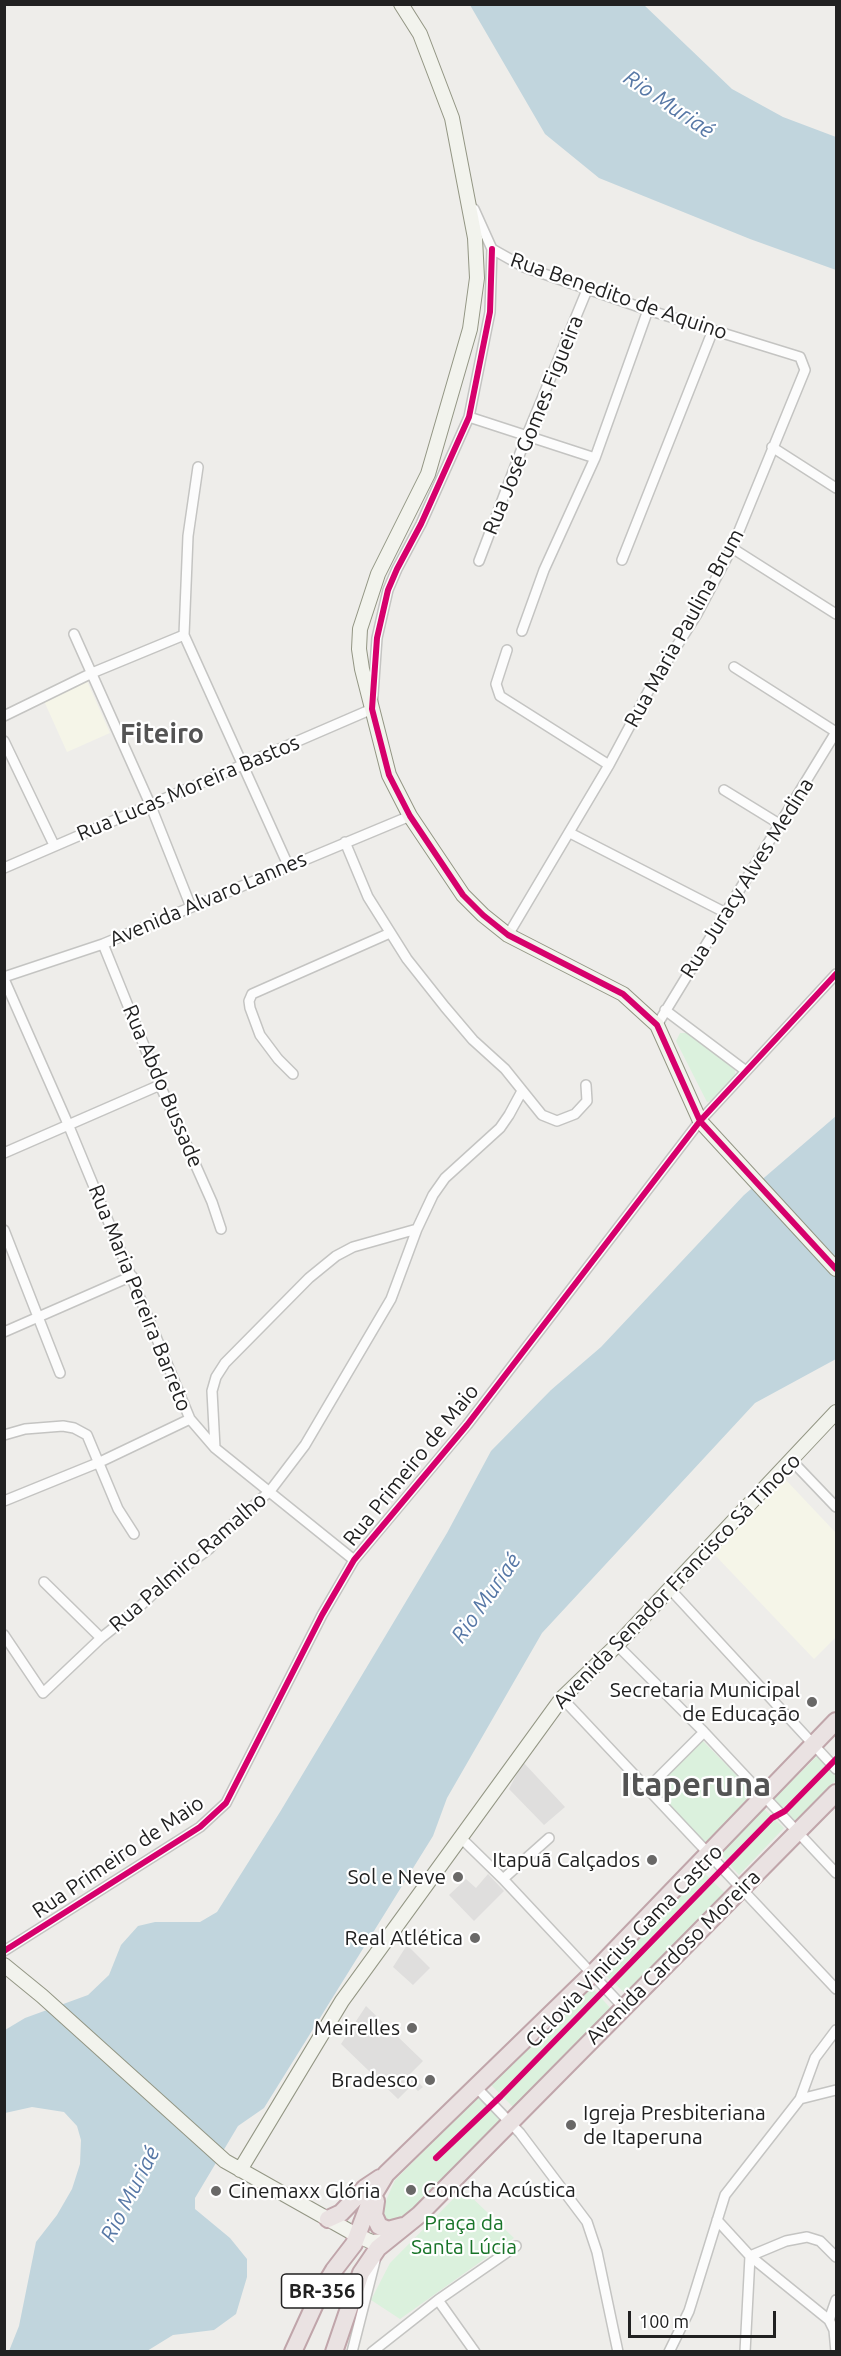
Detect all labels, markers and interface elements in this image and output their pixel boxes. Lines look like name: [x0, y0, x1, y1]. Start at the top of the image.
water label: Rio Muriaé: [619, 64, 719, 144]
street label: Rua Benedito de Aquino: [507, 247, 731, 345]
street label: Rua José Gomes Figueira: [477, 312, 589, 538]
street label: Rua Maria Paulina Brum: [619, 524, 749, 732]
district label: Fiteiro: [120, 718, 204, 750]
street label: Rua Lucas Moreira Bastos: [73, 730, 303, 846]
street label: Rua Juracy Alves Medina: [675, 773, 819, 983]
street label: Avenida Alvaro Lannes: [106, 846, 310, 952]
street label: Rua Abdo Bussade: [117, 1001, 209, 1171]
street label: Rua Maria Pereira Barreto: [83, 1181, 197, 1415]
street label: Rua Primeiro de Maio: [338, 1379, 484, 1551]
street label: Avenida Senador Francisco Sá Tinoco: [548, 1448, 806, 1714]
street label: Rua Palmiro Ramalho: [104, 1487, 272, 1637]
water label: Rio Muriaé: [446, 1548, 526, 1648]
place label: Secretaria Municipal de Educação: [610, 1677, 800, 1727]
marker: Secretaria Municipal de Educação: [805, 1695, 819, 1709]
district label: Itaperuna: [621, 1765, 771, 1805]
street label: Rua Primeiro de Maio: [28, 1790, 208, 1924]
street label: Ciclovia Vinicius Gama Castro: [520, 1839, 728, 2053]
place label: Itapuã Calçados: [492, 1847, 640, 1873]
marker: Itapuã Calçados: [645, 1853, 659, 1867]
place label: Sol e Neve: [348, 1864, 446, 1890]
street label: Avenida Cardoso Moreira: [580, 1864, 766, 2050]
marker: Sol e Neve: [451, 1870, 465, 1884]
place label: Real Atlética: [344, 1925, 463, 1951]
marker: Real Atlética: [468, 1931, 482, 1945]
place label: Meirelles: [314, 2015, 400, 2041]
marker: Meirelles: [405, 2021, 419, 2035]
place label: Bradesco: [331, 2067, 418, 2093]
marker: Bradesco: [423, 2073, 437, 2087]
place label: Igreja Presbiteriana de Itaperuna: [583, 2100, 766, 2150]
marker: Igreja Presbiteriana de Itaperuna: [564, 2118, 578, 2132]
water label: Rio Muriaé: [95, 2142, 165, 2246]
place label: Concha Acústica: [423, 2177, 576, 2203]
place label: Cinemaxx Glória: [228, 2178, 380, 2204]
marker: Concha Acústica: [404, 2183, 418, 2197]
marker: Cinemaxx Glória: [209, 2184, 223, 2198]
park label: Praça da Santa Lúcia: [411, 2210, 517, 2260]
road number: BR-356: [282, 2274, 362, 2308]
scale bar: [631, 2299, 780, 2337]
text: 100 m: [639, 2311, 689, 2331]

